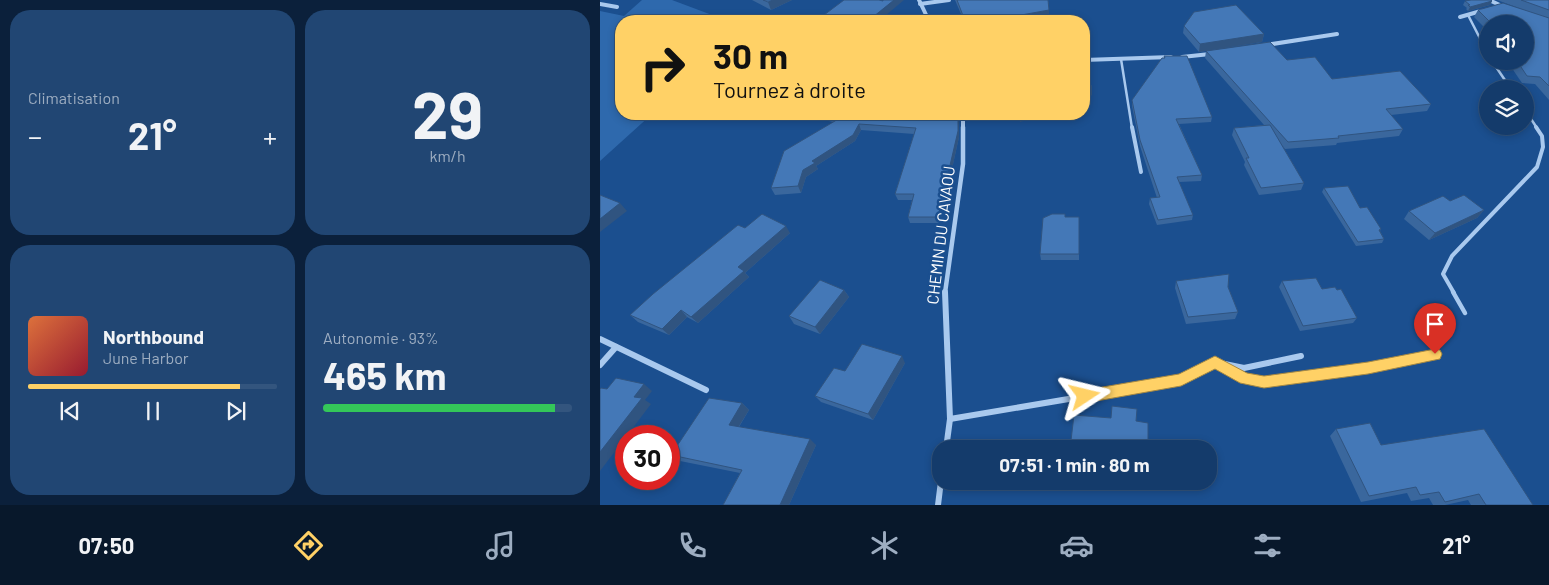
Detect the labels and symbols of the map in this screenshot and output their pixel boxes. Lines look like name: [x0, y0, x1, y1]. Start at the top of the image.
street label: CHEMIN DU CAVAOU: [922, 165, 958, 305]
pin: [1414, 303, 1456, 354]
position arrow: [1058, 369, 1110, 421]
speed limit sign: 30: [615, 425, 680, 490]

